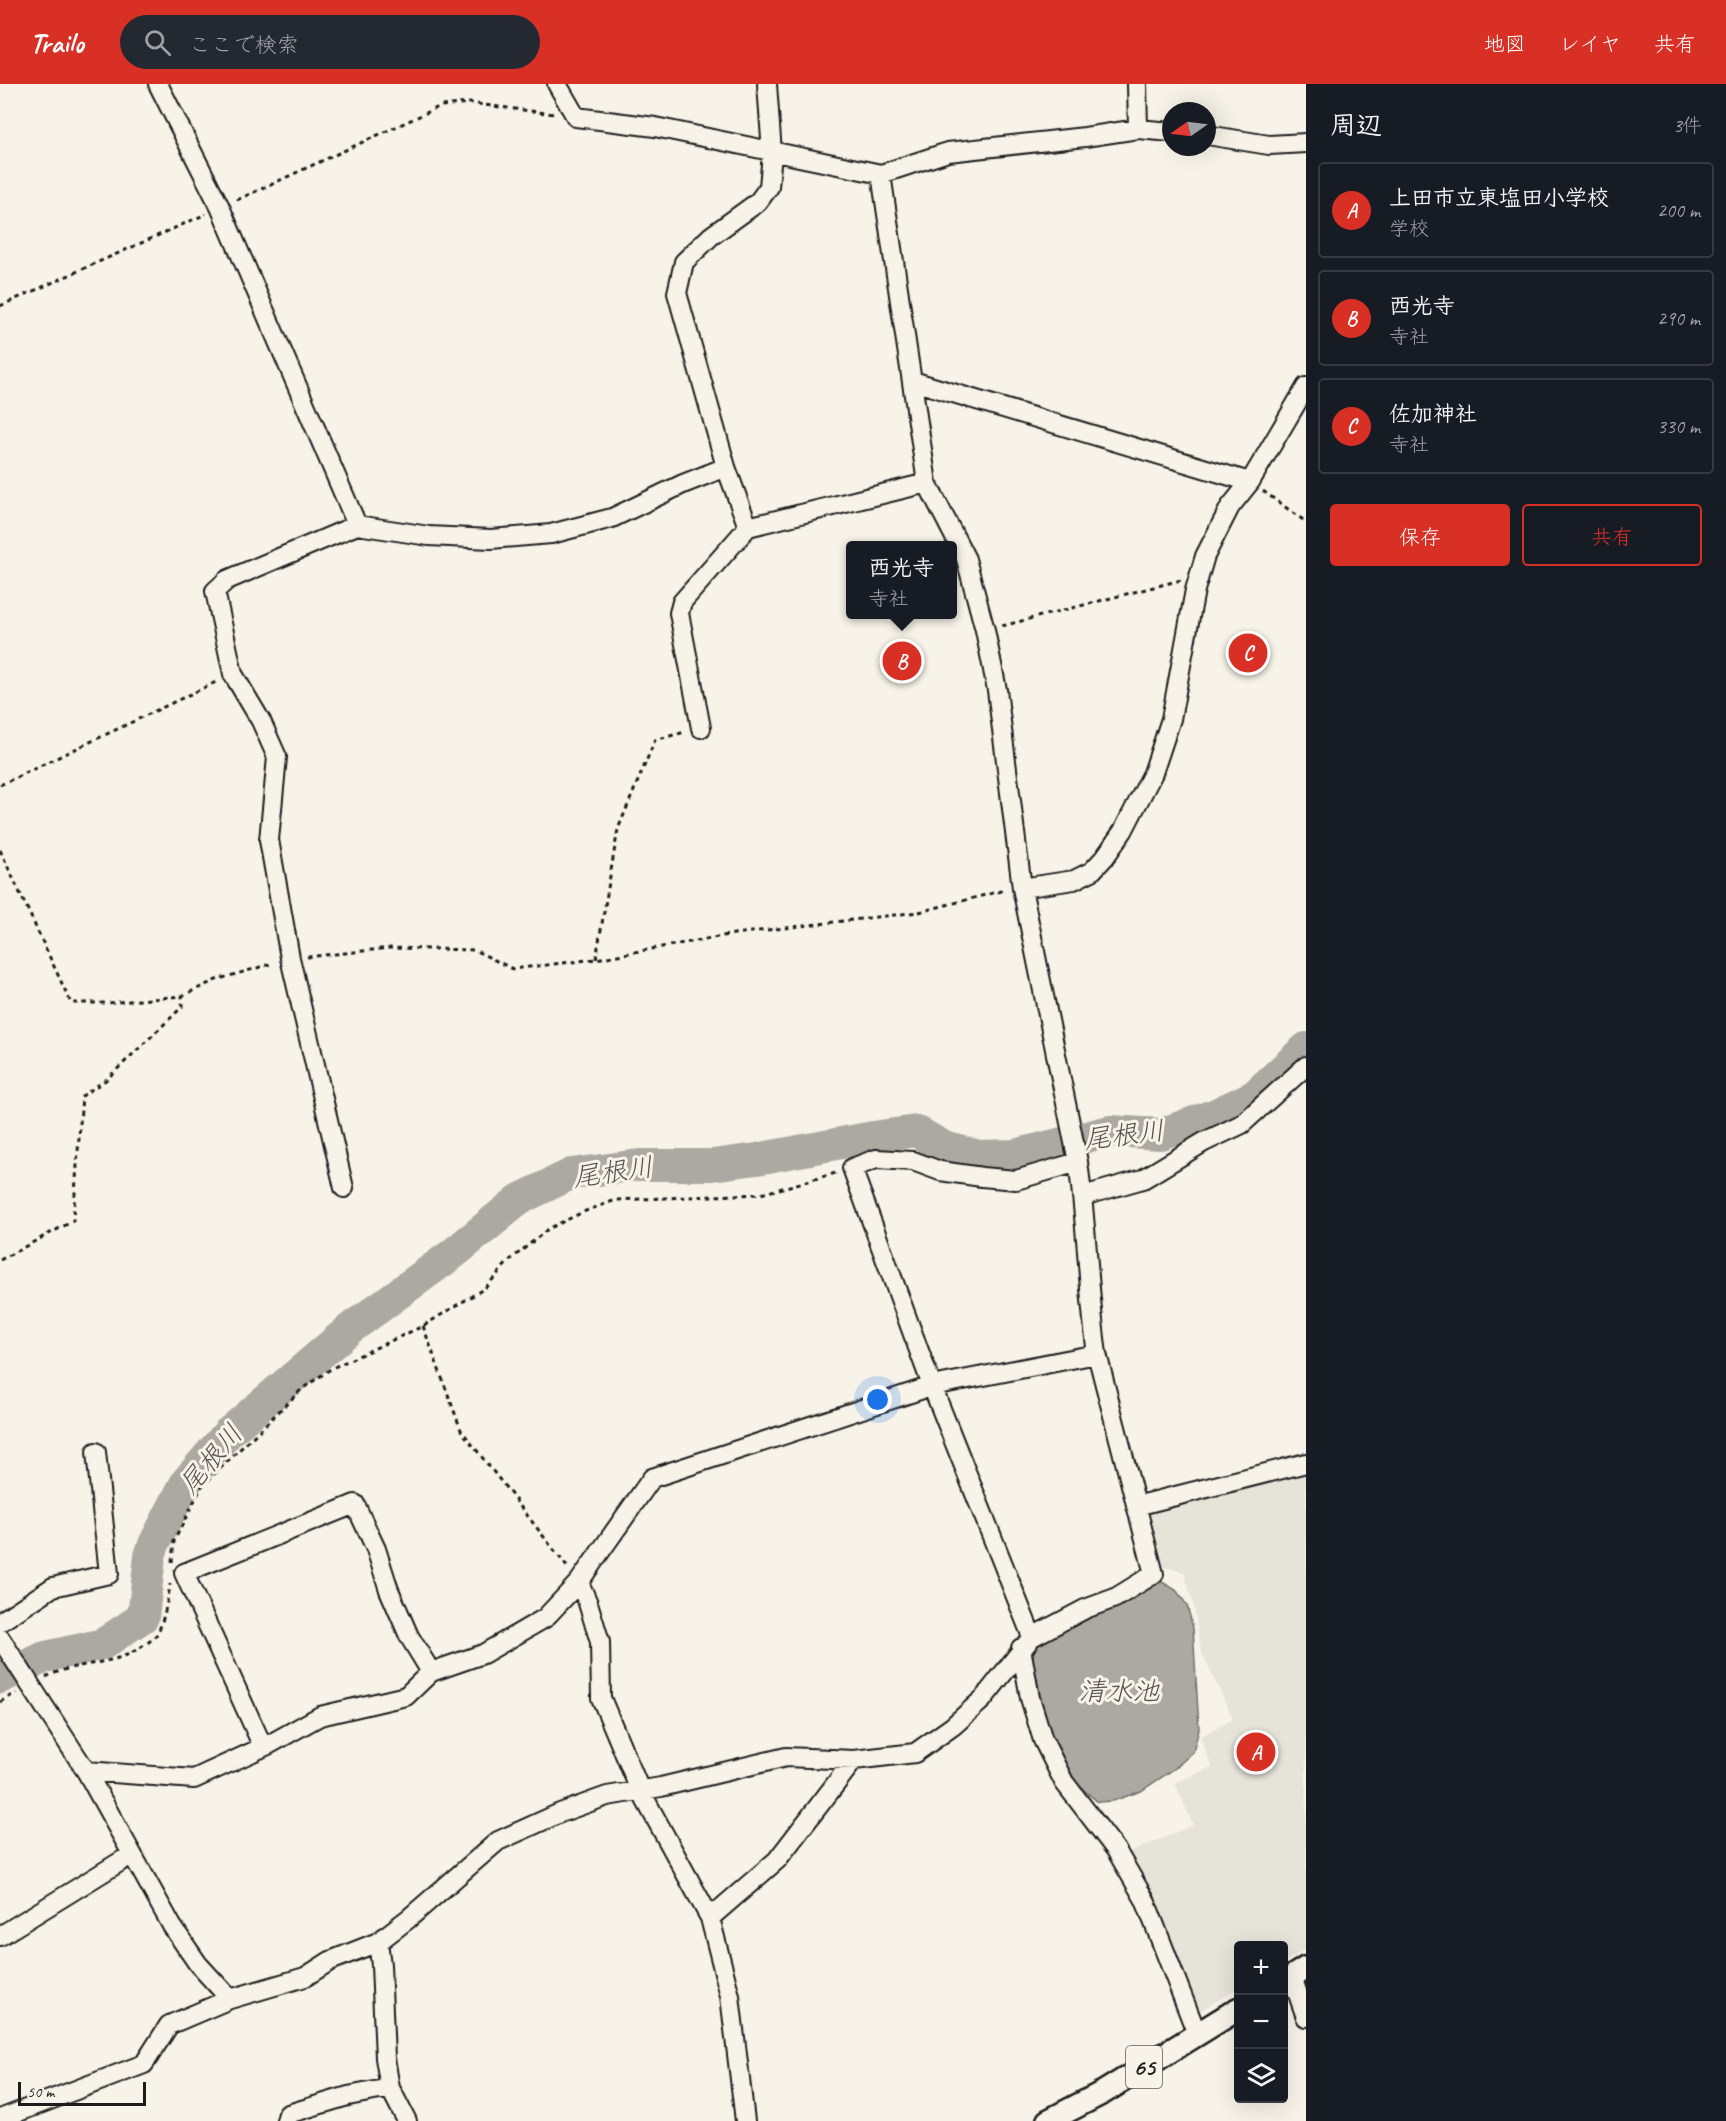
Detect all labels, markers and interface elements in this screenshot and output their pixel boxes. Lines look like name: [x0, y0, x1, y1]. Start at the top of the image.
search box: [120, 15, 540, 69]
text: Trailo: [30, 25, 84, 60]
icon: search: [141, 26, 174, 59]
text: ここで検索: [189, 31, 299, 59]
text: 地図: [1484, 31, 1526, 57]
text: レイヤ: [1559, 31, 1621, 57]
text: 共有: [1654, 31, 1696, 57]
north arrow: [1162, 102, 1216, 156]
text: 周辺: [1330, 109, 1382, 142]
text: 3件: [1673, 113, 1702, 138]
text: 上田市立東塩田小学校: [1389, 184, 1609, 212]
text: A: [1346, 198, 1357, 223]
text: 200 m: [1657, 198, 1700, 223]
text: 学校: [1389, 216, 1429, 241]
text: 西光寺: [1389, 292, 1455, 320]
text: B: [1346, 306, 1357, 331]
text: 290 m: [1657, 306, 1700, 331]
text: 寺社: [1389, 324, 1429, 349]
text: 佐加神社: [1389, 400, 1477, 428]
text: C: [1347, 414, 1356, 439]
text: 330 m: [1657, 414, 1700, 439]
text: 寺社: [1389, 432, 1429, 457]
button: 保存: [1330, 504, 1510, 566]
button: 共有: [1522, 504, 1702, 566]
popup: [846, 541, 957, 619]
text: 西光寺: [868, 554, 935, 582]
text: 寺社: [868, 586, 908, 611]
pin: C: [1228, 630, 1268, 676]
pin: B: [882, 638, 922, 684]
water label: 尾根川: [1082, 1113, 1166, 1157]
water label: 尾根川: [571, 1150, 655, 1194]
your location: [863, 1385, 892, 1414]
water label: 尾根川: [172, 1417, 250, 1501]
water label: 清水池: [1079, 1674, 1160, 1708]
pin: A: [1236, 1730, 1276, 1774]
map controls: [1234, 1941, 1288, 2103]
button: +: [1234, 1941, 1288, 1995]
button: −: [1234, 1995, 1288, 2049]
road number: 65: [1126, 2046, 1162, 2088]
button: layers: [1234, 2049, 1288, 2103]
scale bar: [18, 2079, 146, 2106]
text: 50 m: [27, 2082, 54, 2102]

